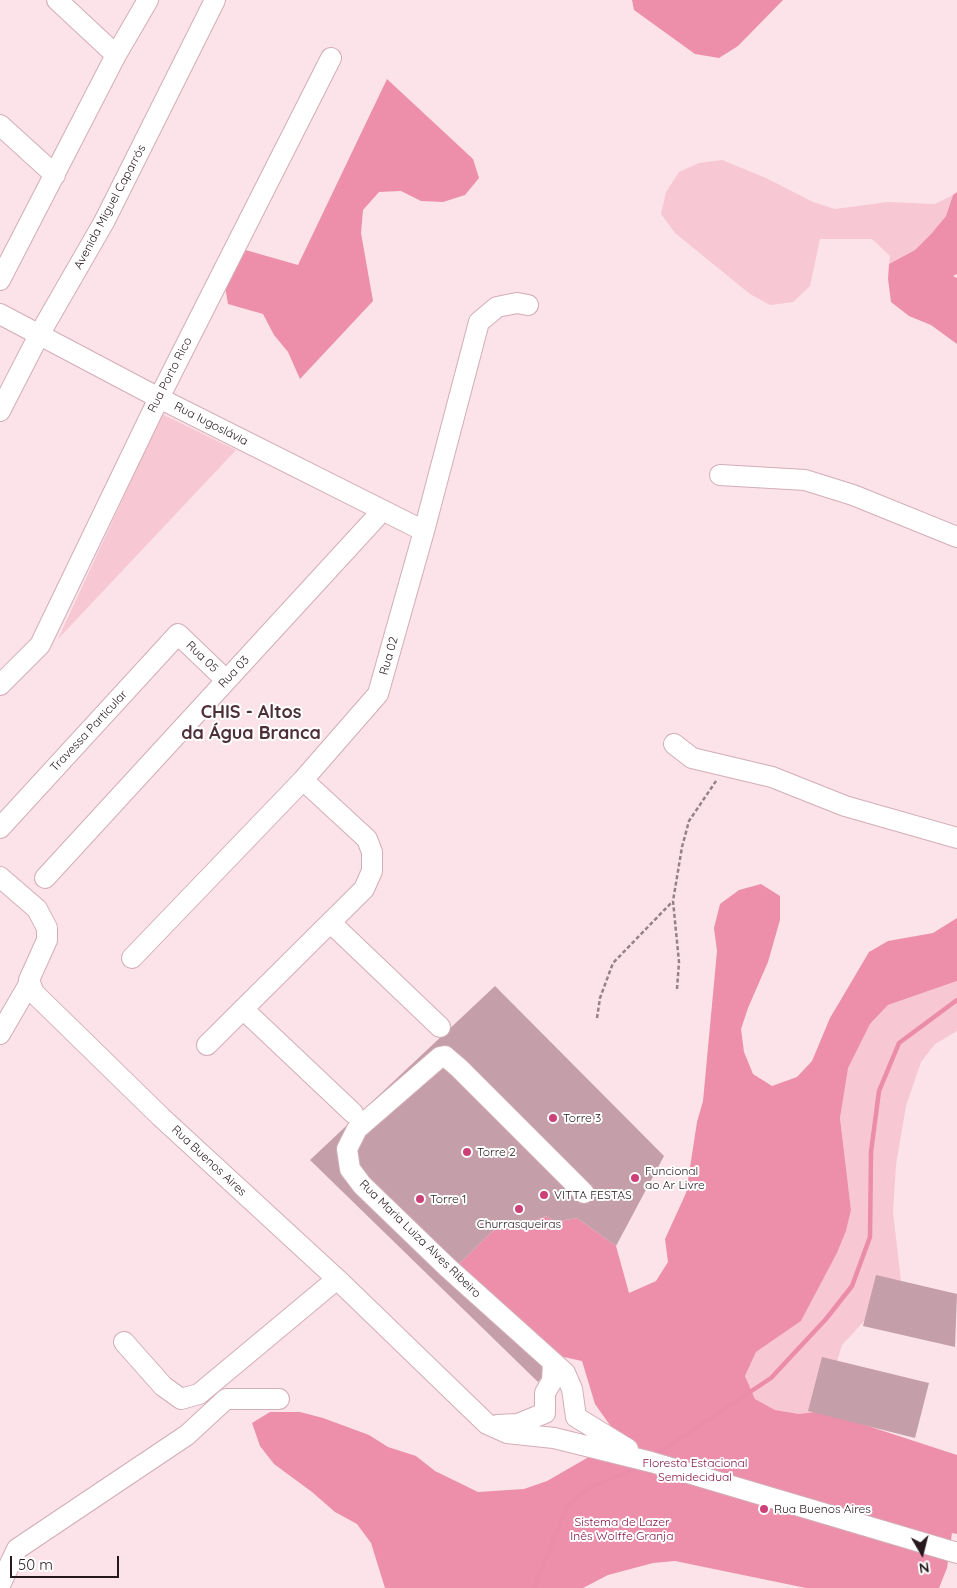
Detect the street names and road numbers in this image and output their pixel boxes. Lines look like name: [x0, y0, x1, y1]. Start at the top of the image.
street label: Avenida Miguel Caparrós: [71, 142, 149, 272]
street label: Rua Porto Rico: [145, 335, 195, 415]
street label: Rua Iugoslávia: [172, 399, 250, 449]
street label: Rua 02: [377, 635, 401, 677]
street label: Rua 05: [183, 638, 221, 676]
street label: Rua 03: [216, 653, 252, 691]
street label: Travessa Particular: [47, 687, 131, 775]
street label: Rua Buenos Aires: [169, 1123, 249, 1199]
street label: Rua Maria Luiza Alves Ribeiro: [356, 1177, 484, 1301]

